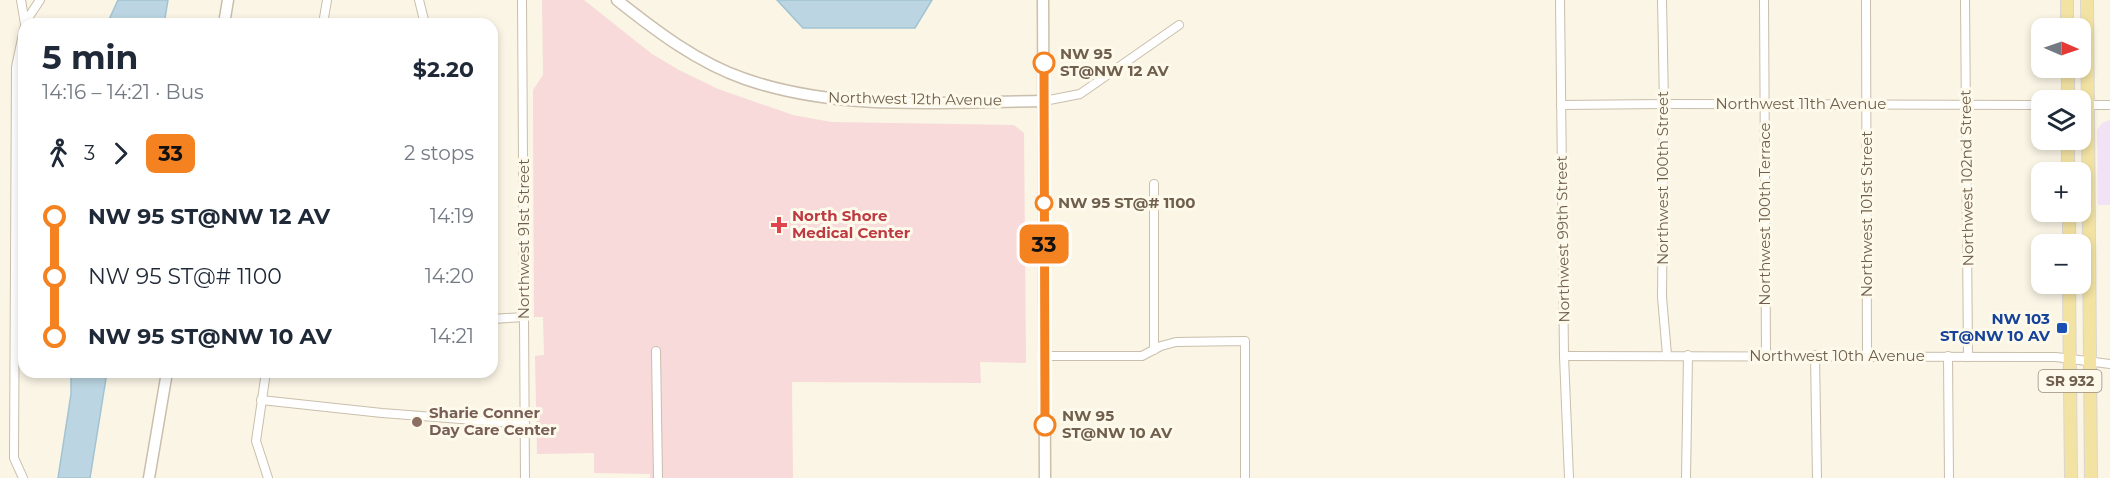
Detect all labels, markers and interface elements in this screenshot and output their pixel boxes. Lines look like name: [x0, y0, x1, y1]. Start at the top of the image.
north arrow: [2031, 18, 2091, 78]
map controls: [2031, 18, 2091, 294]
text: 5 min: [42, 37, 138, 77]
place label: NW 95 ST@NW 12 AV: [1060, 44, 1170, 80]
marker: NW 95 ST@NW 12 AV: [1033, 52, 1055, 74]
text: $2.20: [413, 56, 474, 83]
text: 14:16 – 14:21 · Bus: [42, 80, 204, 104]
street label: Northwest 12th Avenue: [828, 87, 1002, 110]
street label: Northwest 102nd Street: [1955, 89, 1978, 267]
button: layers: [2031, 90, 2091, 150]
street label: Northwest 100th Street: [1653, 91, 1672, 265]
street label: Northwest 11th Avenue: [1716, 94, 1886, 113]
street label: Northwest 100th Terrace: [1755, 122, 1774, 306]
street label: Northwest 101st Street: [1857, 131, 1876, 297]
icon: walk: [42, 137, 75, 170]
icon: forward: [104, 137, 137, 170]
text: 3: [84, 141, 95, 165]
text: 33: [158, 141, 183, 166]
text: 2 stops: [404, 141, 474, 165]
street label: Northwest 99th Street: [1552, 155, 1573, 323]
street label: Northwest 91st Street: [514, 159, 533, 319]
button: +: [2031, 162, 2091, 222]
place label: NW 95 ST@# 1100: [1058, 193, 1196, 212]
marker: NW 95 ST@# 1100: [1035, 194, 1053, 212]
text: NW 95 ST@NW 12 AV: [88, 203, 330, 230]
text: 14:19: [430, 204, 474, 228]
place label: North Shore Medical Center: [792, 206, 911, 242]
marker: North Shore Medical Center: [770, 216, 788, 234]
line badge: 33: [1017, 224, 1071, 264]
text: 33: [1032, 232, 1056, 257]
button: −: [2031, 234, 2091, 294]
text: NW 95 ST@# 1100: [88, 263, 282, 290]
text: 14:20: [425, 264, 474, 288]
place label: NW 103 ST@NW 10 AV: [1940, 309, 2051, 345]
marker: NW 103 ST@NW 10 AV: [2055, 321, 2069, 335]
text: NW 95 ST@NW 10 AV: [88, 323, 332, 350]
text: 14:21: [431, 324, 474, 348]
street label: Northwest 10th Avenue: [1749, 346, 1925, 365]
road number: SR 932: [2038, 370, 2102, 392]
place label: Sharie Conner Day Care Center: [429, 403, 557, 439]
place label: NW 95 ST@NW 10 AV: [1062, 406, 1173, 442]
marker: NW 95 ST@NW 10 AV: [1034, 414, 1056, 436]
marker: Sharie Conner Day Care Center: [410, 415, 424, 429]

